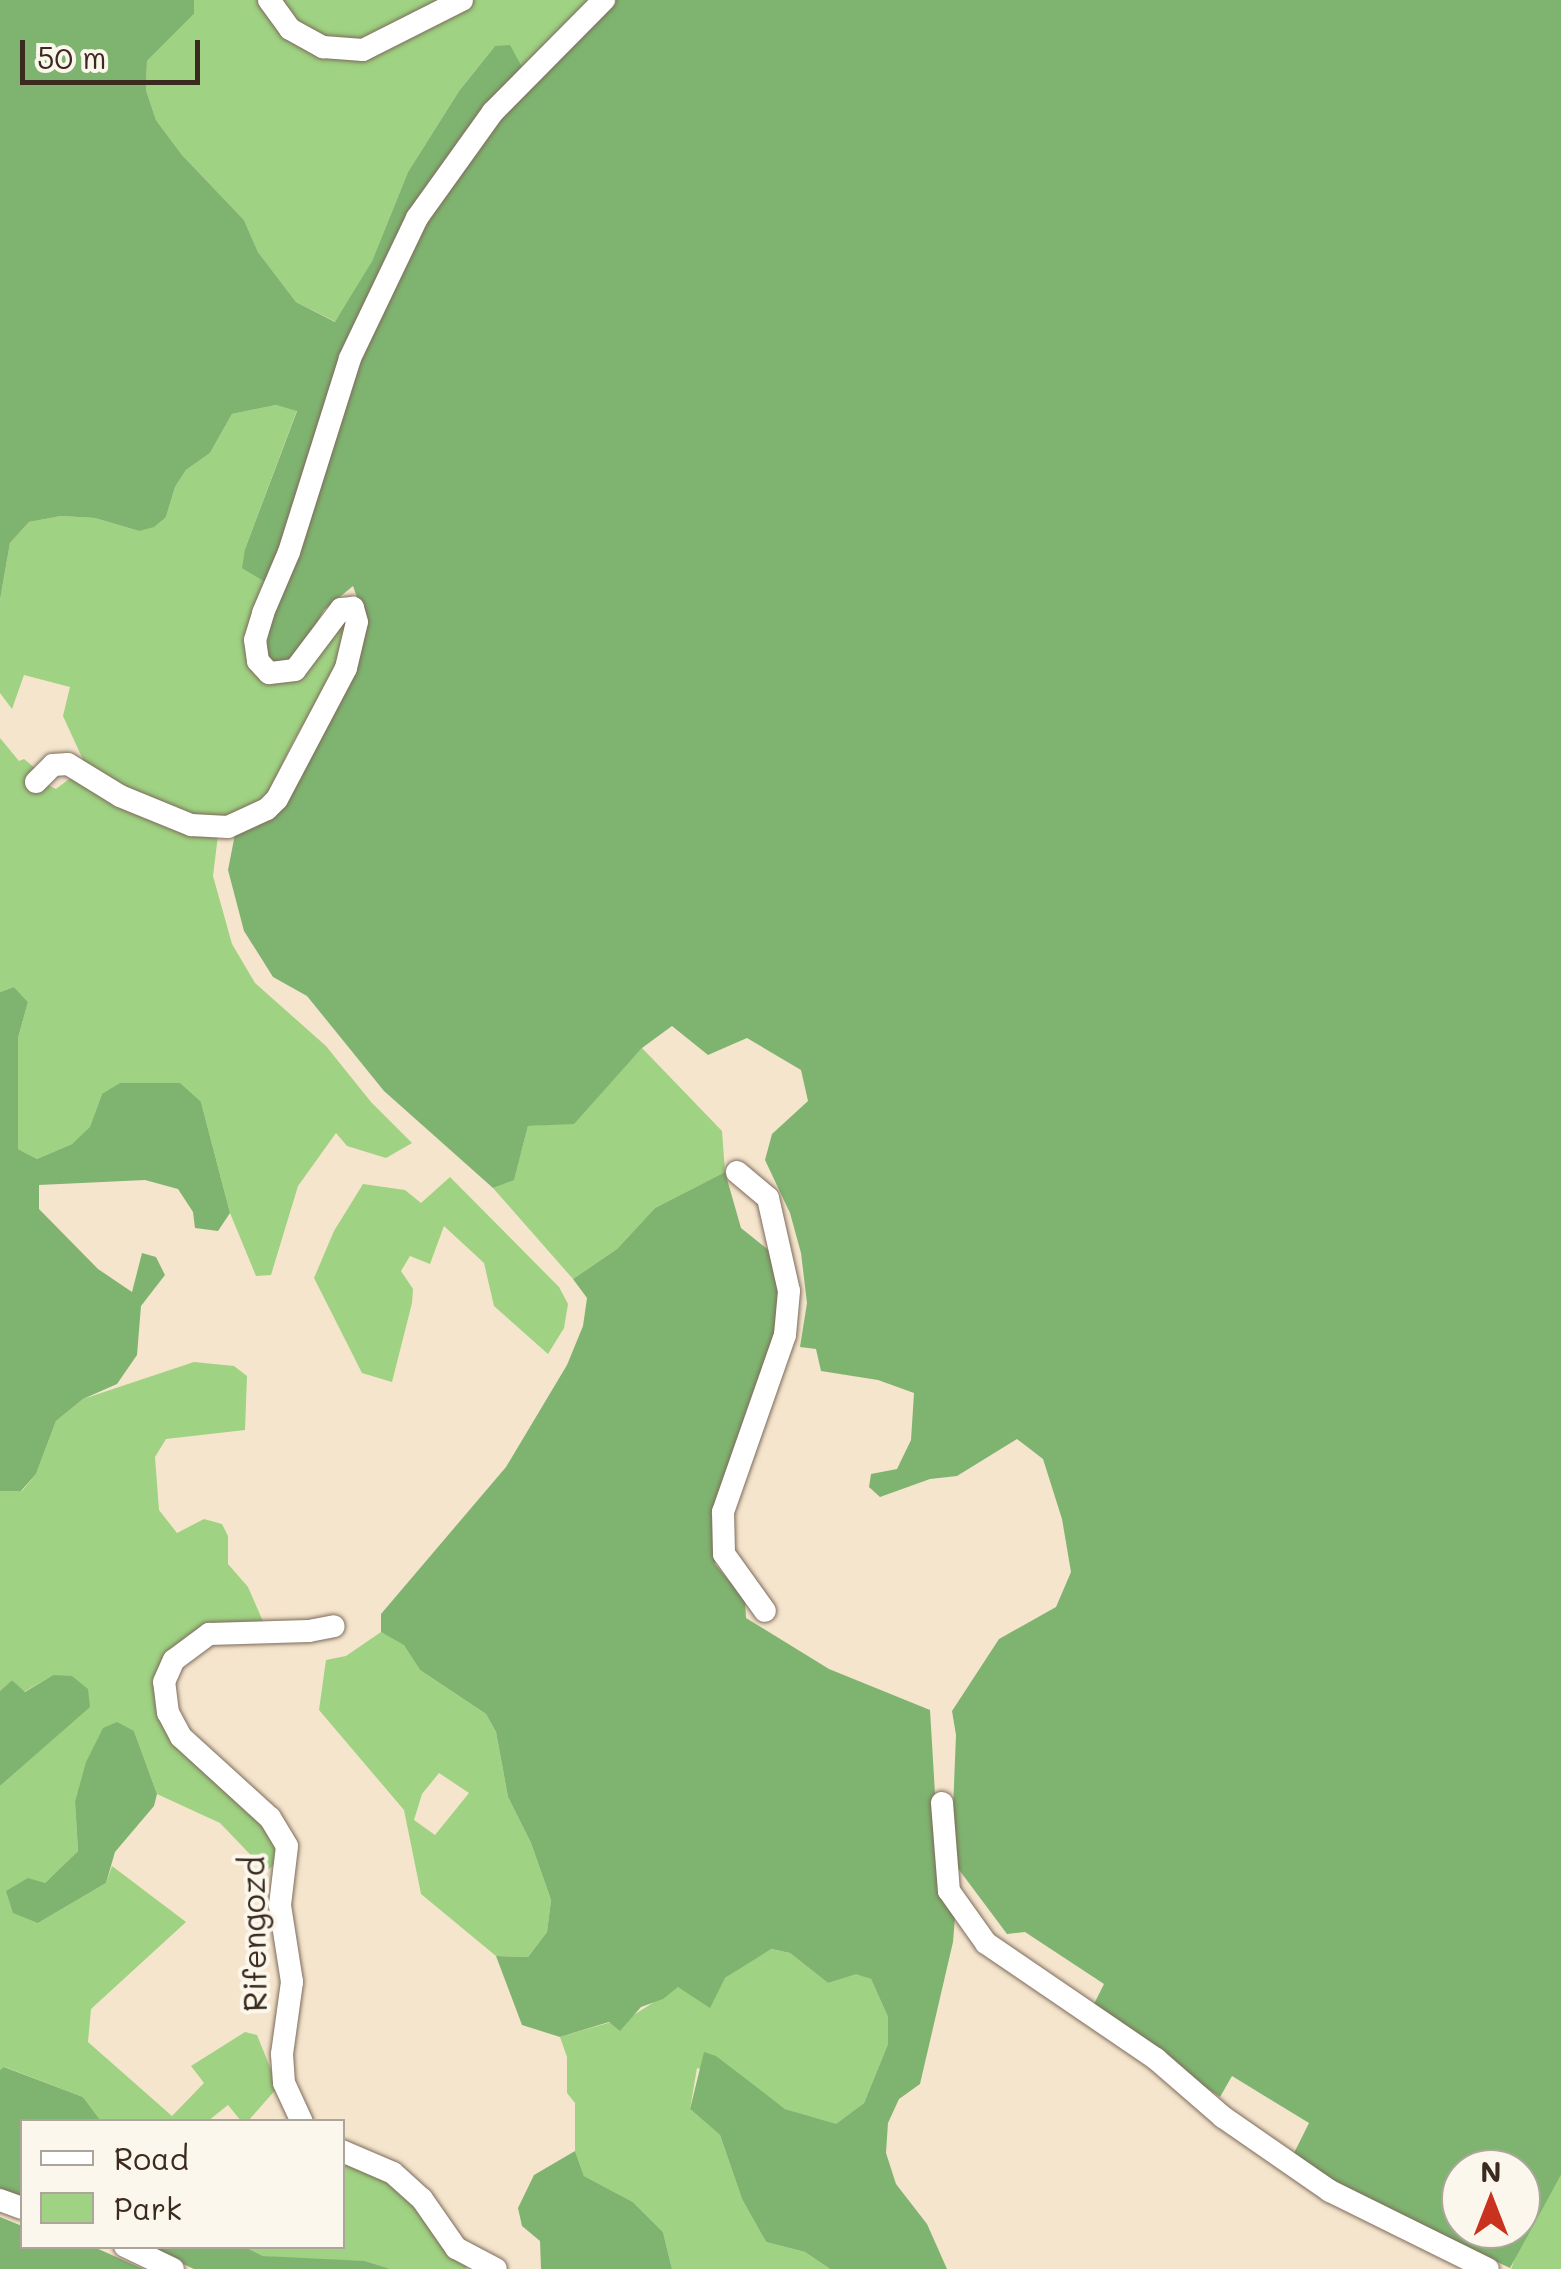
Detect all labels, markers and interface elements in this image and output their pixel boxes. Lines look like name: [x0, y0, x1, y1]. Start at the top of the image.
scale bar: [25, 20, 205, 82]
text: 50 m: [37, 37, 107, 77]
street label: Rifengozd: [232, 1856, 274, 2012]
legend: [20, 2119, 345, 2249]
text: Road: [114, 2138, 189, 2178]
north arrow: [1441, 2149, 1541, 2249]
text: N: [1480, 2153, 1502, 2189]
text: Park: [114, 2188, 182, 2228]

